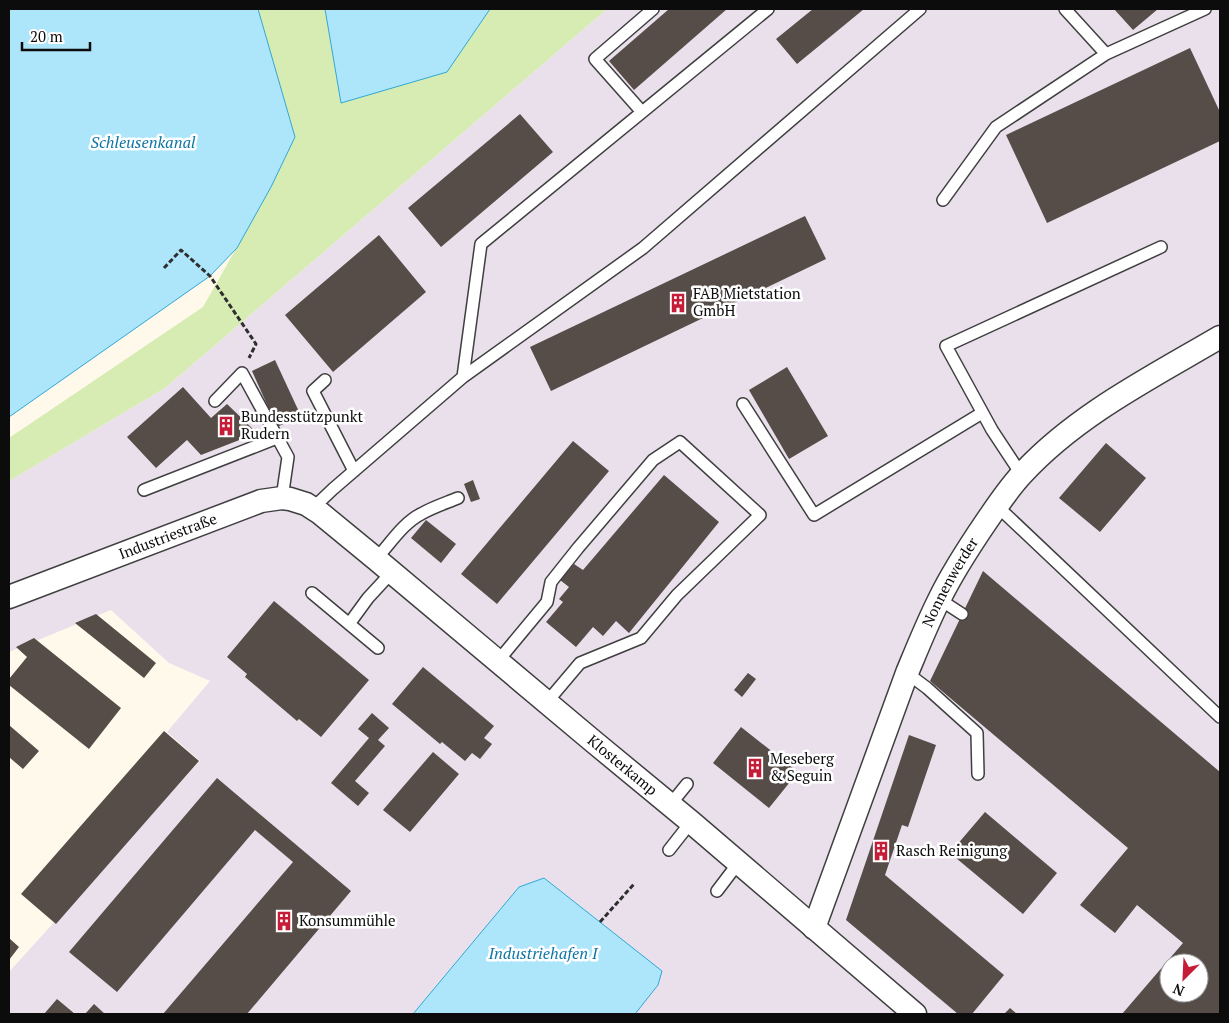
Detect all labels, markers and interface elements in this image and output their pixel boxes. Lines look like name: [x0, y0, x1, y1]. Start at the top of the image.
scale bar: [22, 20, 90, 52]
text: 20 m: [30, 26, 63, 46]
water label: Schleusenkanal: [90, 131, 196, 153]
place label: FAB Mietstation GmbH: [693, 283, 801, 320]
building icon: FAB Mietstation GmbH: [667, 292, 689, 314]
place label: Bundesstützpunkt Rudern: [241, 406, 363, 443]
building icon: Bundesstützpunkt Rudern: [215, 415, 237, 437]
street label: Industriestraße: [116, 508, 219, 563]
street label: Nonnenwerder: [917, 533, 982, 630]
street label: Klosterkamp: [584, 730, 662, 799]
place label: Meseberg & Seguin: [770, 748, 835, 785]
building icon: Meseberg & Seguin: [744, 757, 766, 779]
building icon: Rasch Reinigung: [870, 840, 892, 862]
place label: Rasch Reinigung: [896, 840, 1008, 860]
building icon: Konsummühle: [273, 910, 295, 932]
place label: Konsummühle: [299, 910, 396, 930]
water label: Industriehafen I: [488, 942, 599, 964]
north arrow: [1159, 953, 1209, 1003]
text: N: [1169, 979, 1187, 1001]

